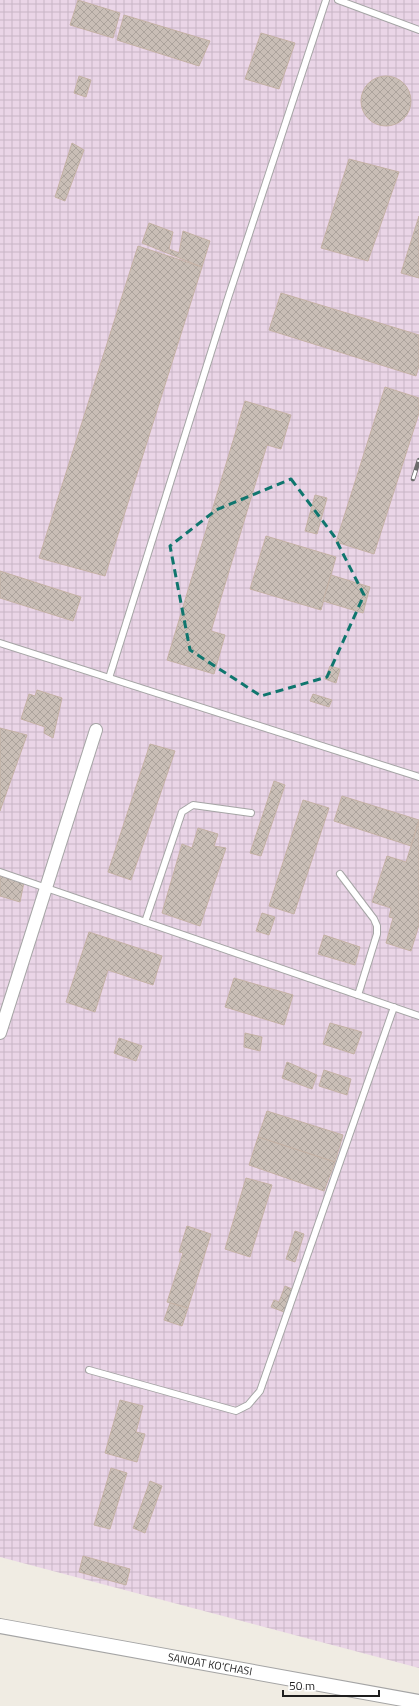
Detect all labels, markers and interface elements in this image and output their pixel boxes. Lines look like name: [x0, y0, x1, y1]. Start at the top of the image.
street label: SANOAT KO'CHASI: [167, 1649, 253, 1679]
scale bar: [283, 1672, 379, 1698]
text: 50 m: [289, 1676, 315, 1695]

